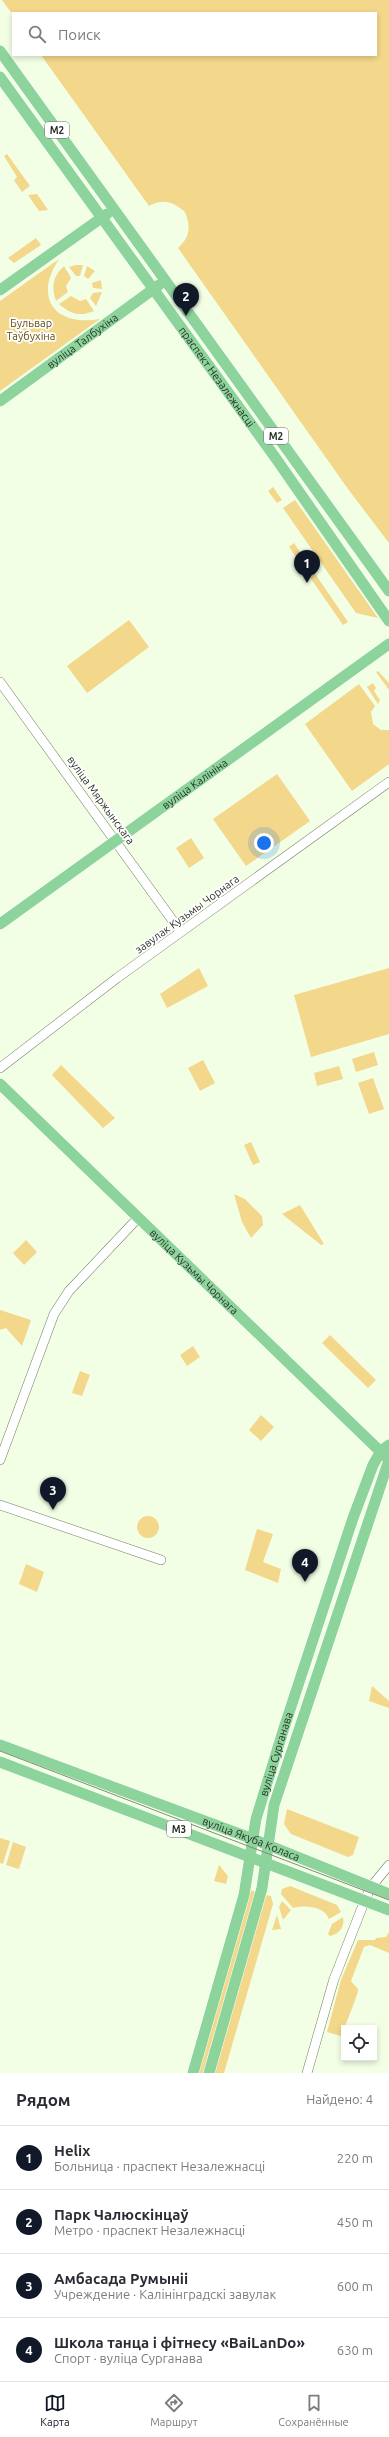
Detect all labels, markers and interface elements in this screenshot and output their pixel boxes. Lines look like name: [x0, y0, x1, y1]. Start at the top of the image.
search box: [12, 12, 377, 56]
icon: search: [26, 23, 48, 45]
text: Поиск: [58, 26, 101, 43]
road number: М2: [45, 122, 69, 138]
pin: 2: [173, 283, 199, 316]
street label: вуліца Талбухіна: [45, 311, 120, 371]
park label: Бульвар Таўбухіна: [7, 317, 55, 342]
street label: праспект Незалежнасці: [177, 324, 257, 429]
road number: М2: [264, 428, 288, 444]
pin: 1: [294, 550, 320, 583]
street label: вуліца Мяржынскага: [65, 754, 137, 846]
street label: вуліца Калініна: [160, 756, 230, 811]
your location: [254, 833, 274, 853]
street label: завулак Кузьмы Чорнага: [133, 872, 241, 956]
street label: вуліца Кузьмы Чорнага: [148, 1226, 241, 1317]
pin: 3: [40, 1477, 66, 1510]
pin: 4: [292, 1549, 318, 1582]
street label: вуліца Сурганава: [257, 1711, 295, 1798]
street label: вуліца Якуба Коласа: [201, 1815, 301, 1863]
road number: М3: [167, 1821, 191, 1837]
map controls: [341, 2025, 377, 2061]
button: locate: [341, 2025, 377, 2061]
text: Рядом: [16, 2090, 71, 2109]
text: Найдено: 4: [306, 2092, 373, 2106]
text: Helix: [54, 2142, 90, 2159]
text: 1: [25, 2151, 33, 2165]
text: 220 m: [337, 2151, 373, 2165]
text: Больница · праспект Незалежнасці: [54, 2159, 265, 2173]
text: Парк Чалюскінцаў: [54, 2206, 188, 2223]
text: 2: [25, 2215, 33, 2229]
text: 450 m: [337, 2215, 373, 2229]
text: Метро · праспект Незалежнасці: [54, 2223, 245, 2237]
text: Амбасада Румыніі: [54, 2270, 188, 2287]
text: 3: [25, 2279, 33, 2293]
text: 600 m: [337, 2279, 373, 2293]
text: Учреждение · Калінінградскі завулак: [54, 2287, 276, 2301]
text: Школа танца і фітнесу «BaiLanDo»: [54, 2334, 305, 2351]
text: 4: [25, 2343, 33, 2357]
text: 630 m: [337, 2343, 373, 2357]
text: Спорт · вуліца Сурганава: [54, 2351, 203, 2365]
tab: Карта: [40, 2392, 70, 2428]
tab: Маршрут: [150, 2392, 198, 2428]
tab: Сохранённые: [278, 2392, 349, 2428]

